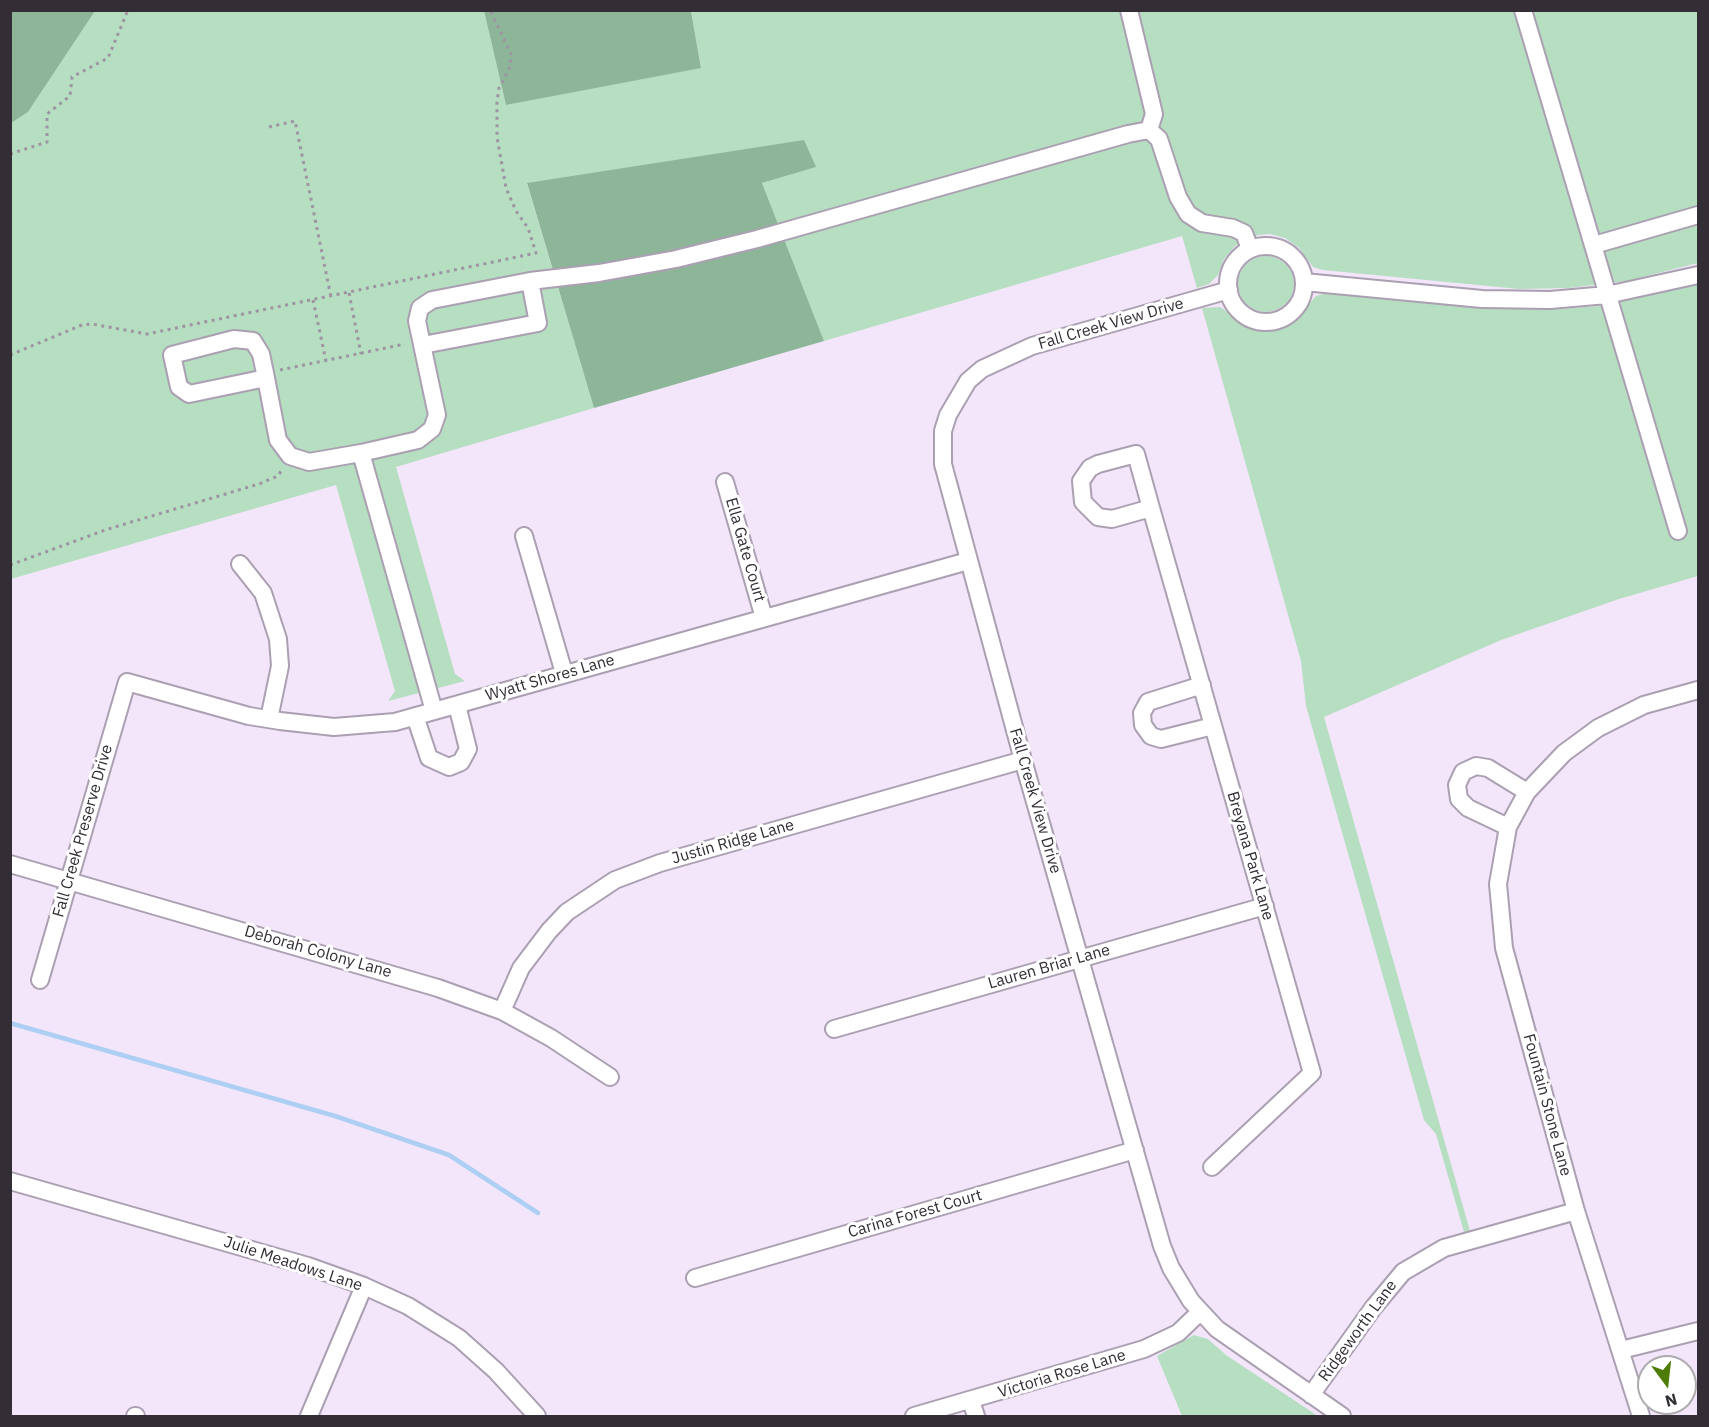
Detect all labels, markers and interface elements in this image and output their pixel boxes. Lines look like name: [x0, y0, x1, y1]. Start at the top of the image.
street label: Fall Creek View Drive: [1036, 294, 1186, 354]
street label: Ella Gate Court: [721, 496, 769, 604]
street label: Wyatt Shores Lane: [483, 650, 617, 706]
street label: Fall Creek View Drive: [1005, 726, 1065, 876]
street label: Fall Creek Preserve Drive: [49, 742, 117, 920]
street label: Breyana Park Lane: [1222, 789, 1278, 923]
street label: Justin Ridge Lane: [670, 815, 796, 869]
street label: Deborah Colony Lane: [242, 922, 394, 982]
street label: Lauren Briar Lane: [986, 940, 1112, 994]
street label: Fountain Stone Lane: [1519, 1032, 1575, 1178]
street label: Carina Forest Court: [846, 1186, 984, 1242]
street label: Julie Meadows Lane: [221, 1232, 365, 1296]
street label: Ridgeworth Lane: [1315, 1277, 1401, 1385]
street label: Victoria Rose Lane: [996, 1345, 1128, 1403]
north arrow: [1637, 1355, 1697, 1415]
text: N: [1663, 1389, 1679, 1412]

